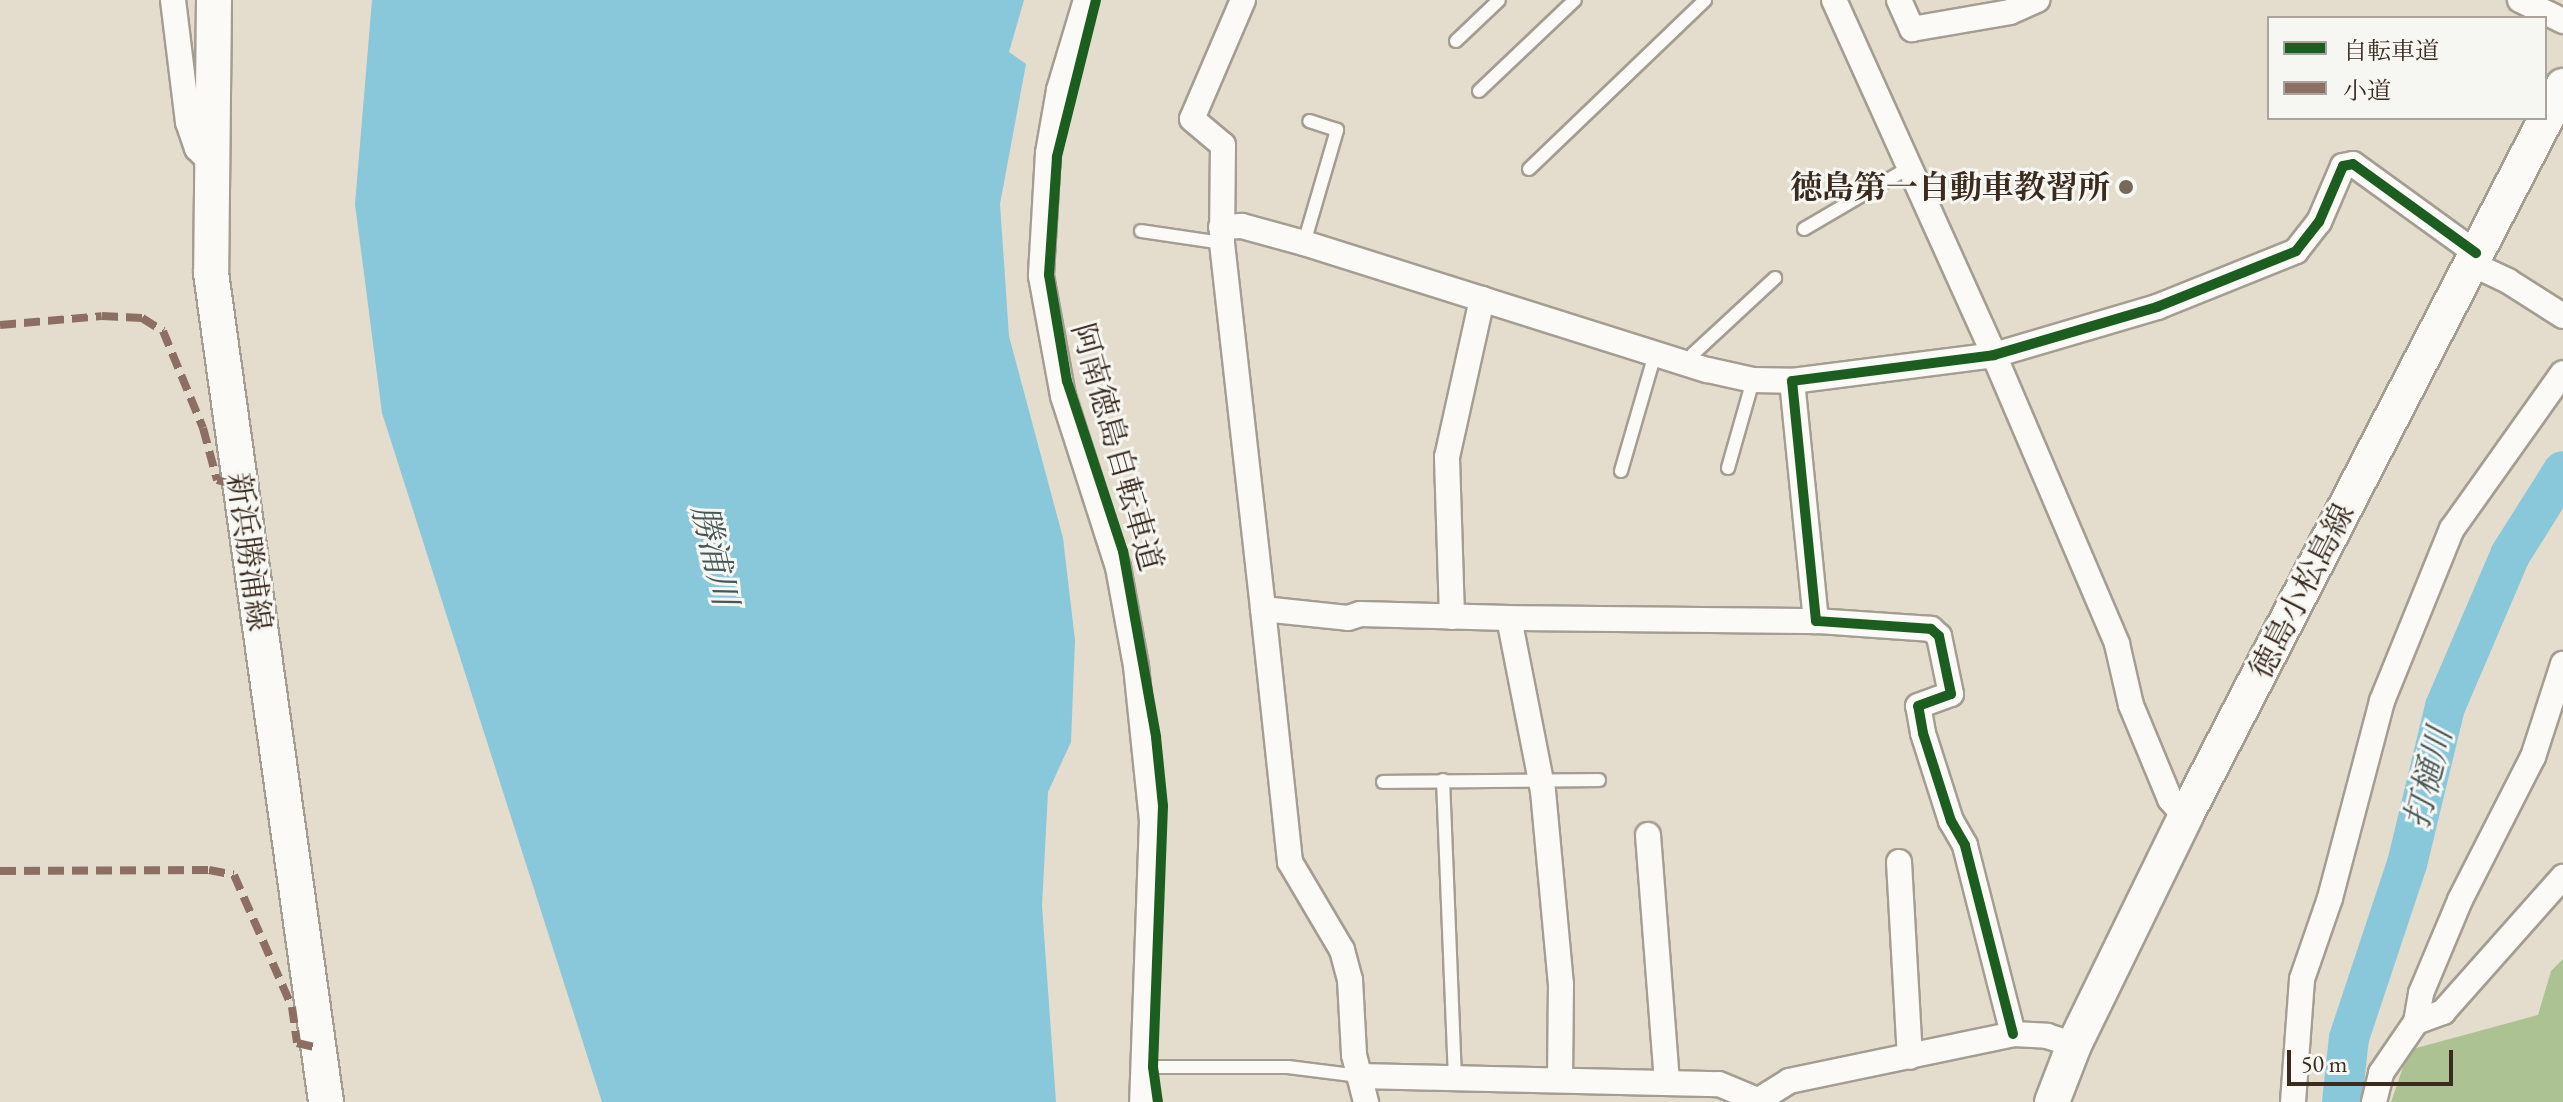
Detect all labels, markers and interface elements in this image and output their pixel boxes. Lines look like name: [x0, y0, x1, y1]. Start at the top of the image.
legend: [2267, 16, 2547, 120]
text: 自転車道: [2343, 35, 2439, 66]
text: 小道: [2343, 75, 2391, 106]
place label: 徳島第一自動車教習所: [1790, 168, 2110, 206]
marker: 徳島第一自動車教習所: [2117, 178, 2135, 196]
street label: 阿南徳島自転車道: [1063, 319, 1171, 575]
street label: 新浜勝浦線: [219, 470, 279, 634]
street label: 徳島小松島線: [2241, 497, 2363, 685]
water label: 勝浦川: [684, 501, 746, 609]
water label: 打樋川: [2396, 724, 2460, 832]
scale bar: [2291, 1034, 2457, 1084]
text: 50 m: [2301, 1048, 2348, 1079]

